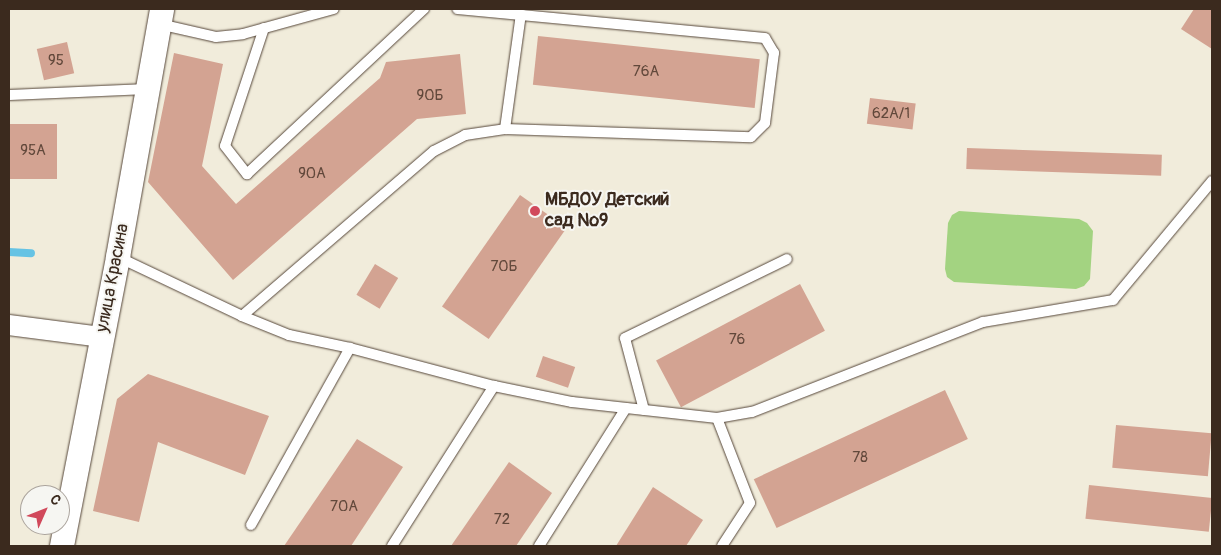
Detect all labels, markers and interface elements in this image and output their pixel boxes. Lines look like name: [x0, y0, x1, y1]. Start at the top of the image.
house number: 95: [48, 52, 64, 70]
house number: 76А: [633, 63, 659, 81]
house number: 90Б: [417, 87, 443, 105]
house number: 62А/1: [872, 105, 910, 123]
house number: 95А: [20, 142, 46, 160]
house number: 90А: [298, 165, 326, 183]
place label: МБДОУ Детский сад №9: [545, 190, 669, 232]
marker: МБДОУ Детский сад №9: [529, 205, 541, 217]
street label: улица Красина: [92, 222, 134, 334]
house number: 70Б: [490, 258, 518, 276]
house number: 76: [729, 331, 745, 349]
house number: 78: [852, 449, 868, 467]
north arrow: [20, 485, 70, 535]
text: С: [46, 491, 65, 509]
house number: 70А: [330, 498, 358, 516]
house number: 72: [494, 511, 510, 529]

